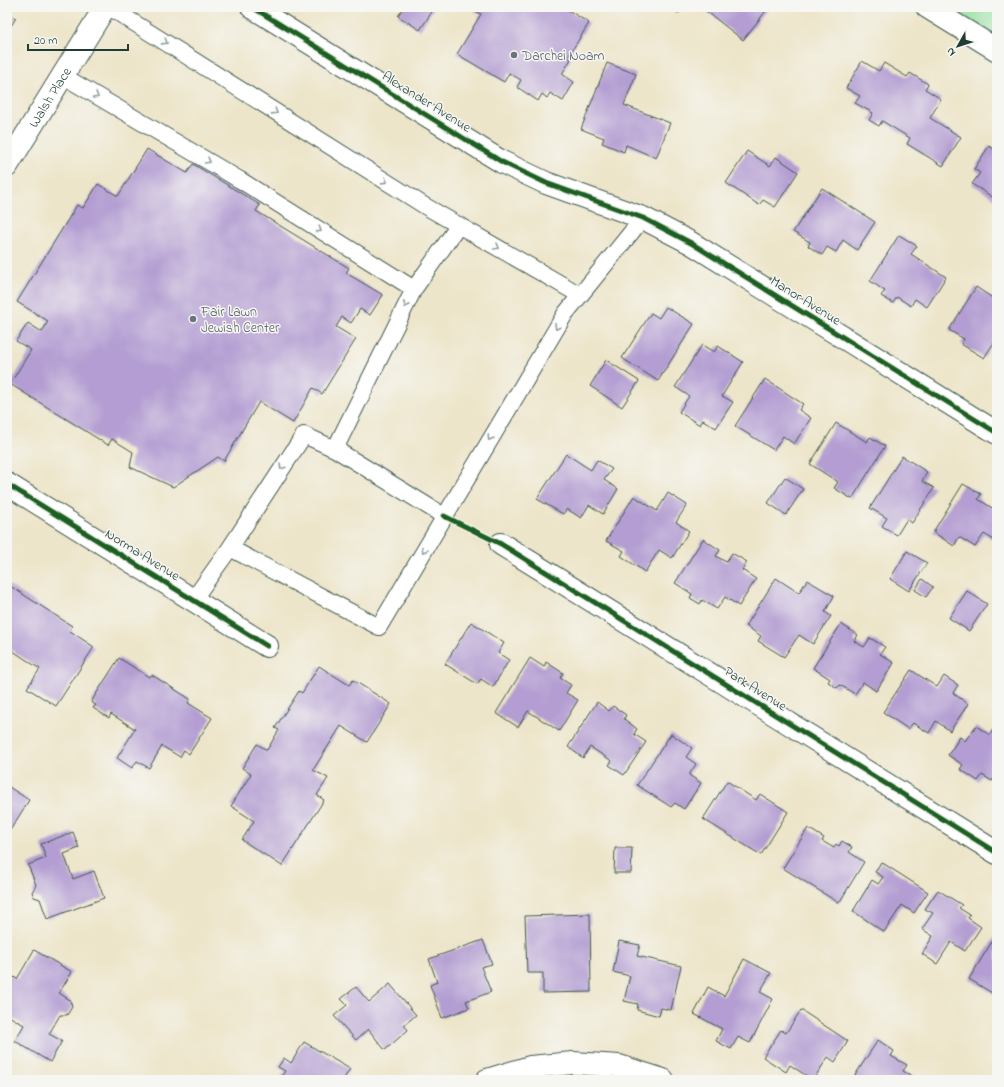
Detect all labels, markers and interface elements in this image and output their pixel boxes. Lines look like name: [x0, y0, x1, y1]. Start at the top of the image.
scale bar: [28, 26, 128, 52]
north arrow: [938, 26, 978, 66]
text: 20 m: [34, 32, 57, 50]
one-way arrow: [161, 38, 168, 45]
text: N: [942, 44, 960, 60]
place label: Darchei Noam: [521, 46, 605, 67]
marker: Darchei Noam: [509, 50, 519, 60]
street label: Walsh Place: [24, 63, 78, 132]
street label: Alexander Avenue: [377, 66, 476, 139]
one-way arrow: [92, 91, 99, 98]
one-way arrow: [271, 107, 278, 114]
one-way arrow: [204, 157, 211, 164]
one-way arrow: [381, 176, 388, 184]
one-way arrow: [315, 225, 322, 232]
one-way arrow: [493, 243, 500, 250]
street label: Manor Avenue: [766, 271, 845, 332]
one-way arrow: [403, 301, 411, 309]
place label: Fair Lawn Jewish Center: [200, 302, 280, 339]
marker: Fair Lawn Jewish Center: [188, 314, 198, 324]
one-way arrow: [554, 323, 561, 330]
one-way arrow: [488, 434, 495, 441]
one-way arrow: [280, 463, 287, 470]
street label: Norma Avenue: [101, 524, 184, 587]
one-way arrow: [422, 546, 429, 553]
street label: Park Avenue: [720, 662, 791, 717]

